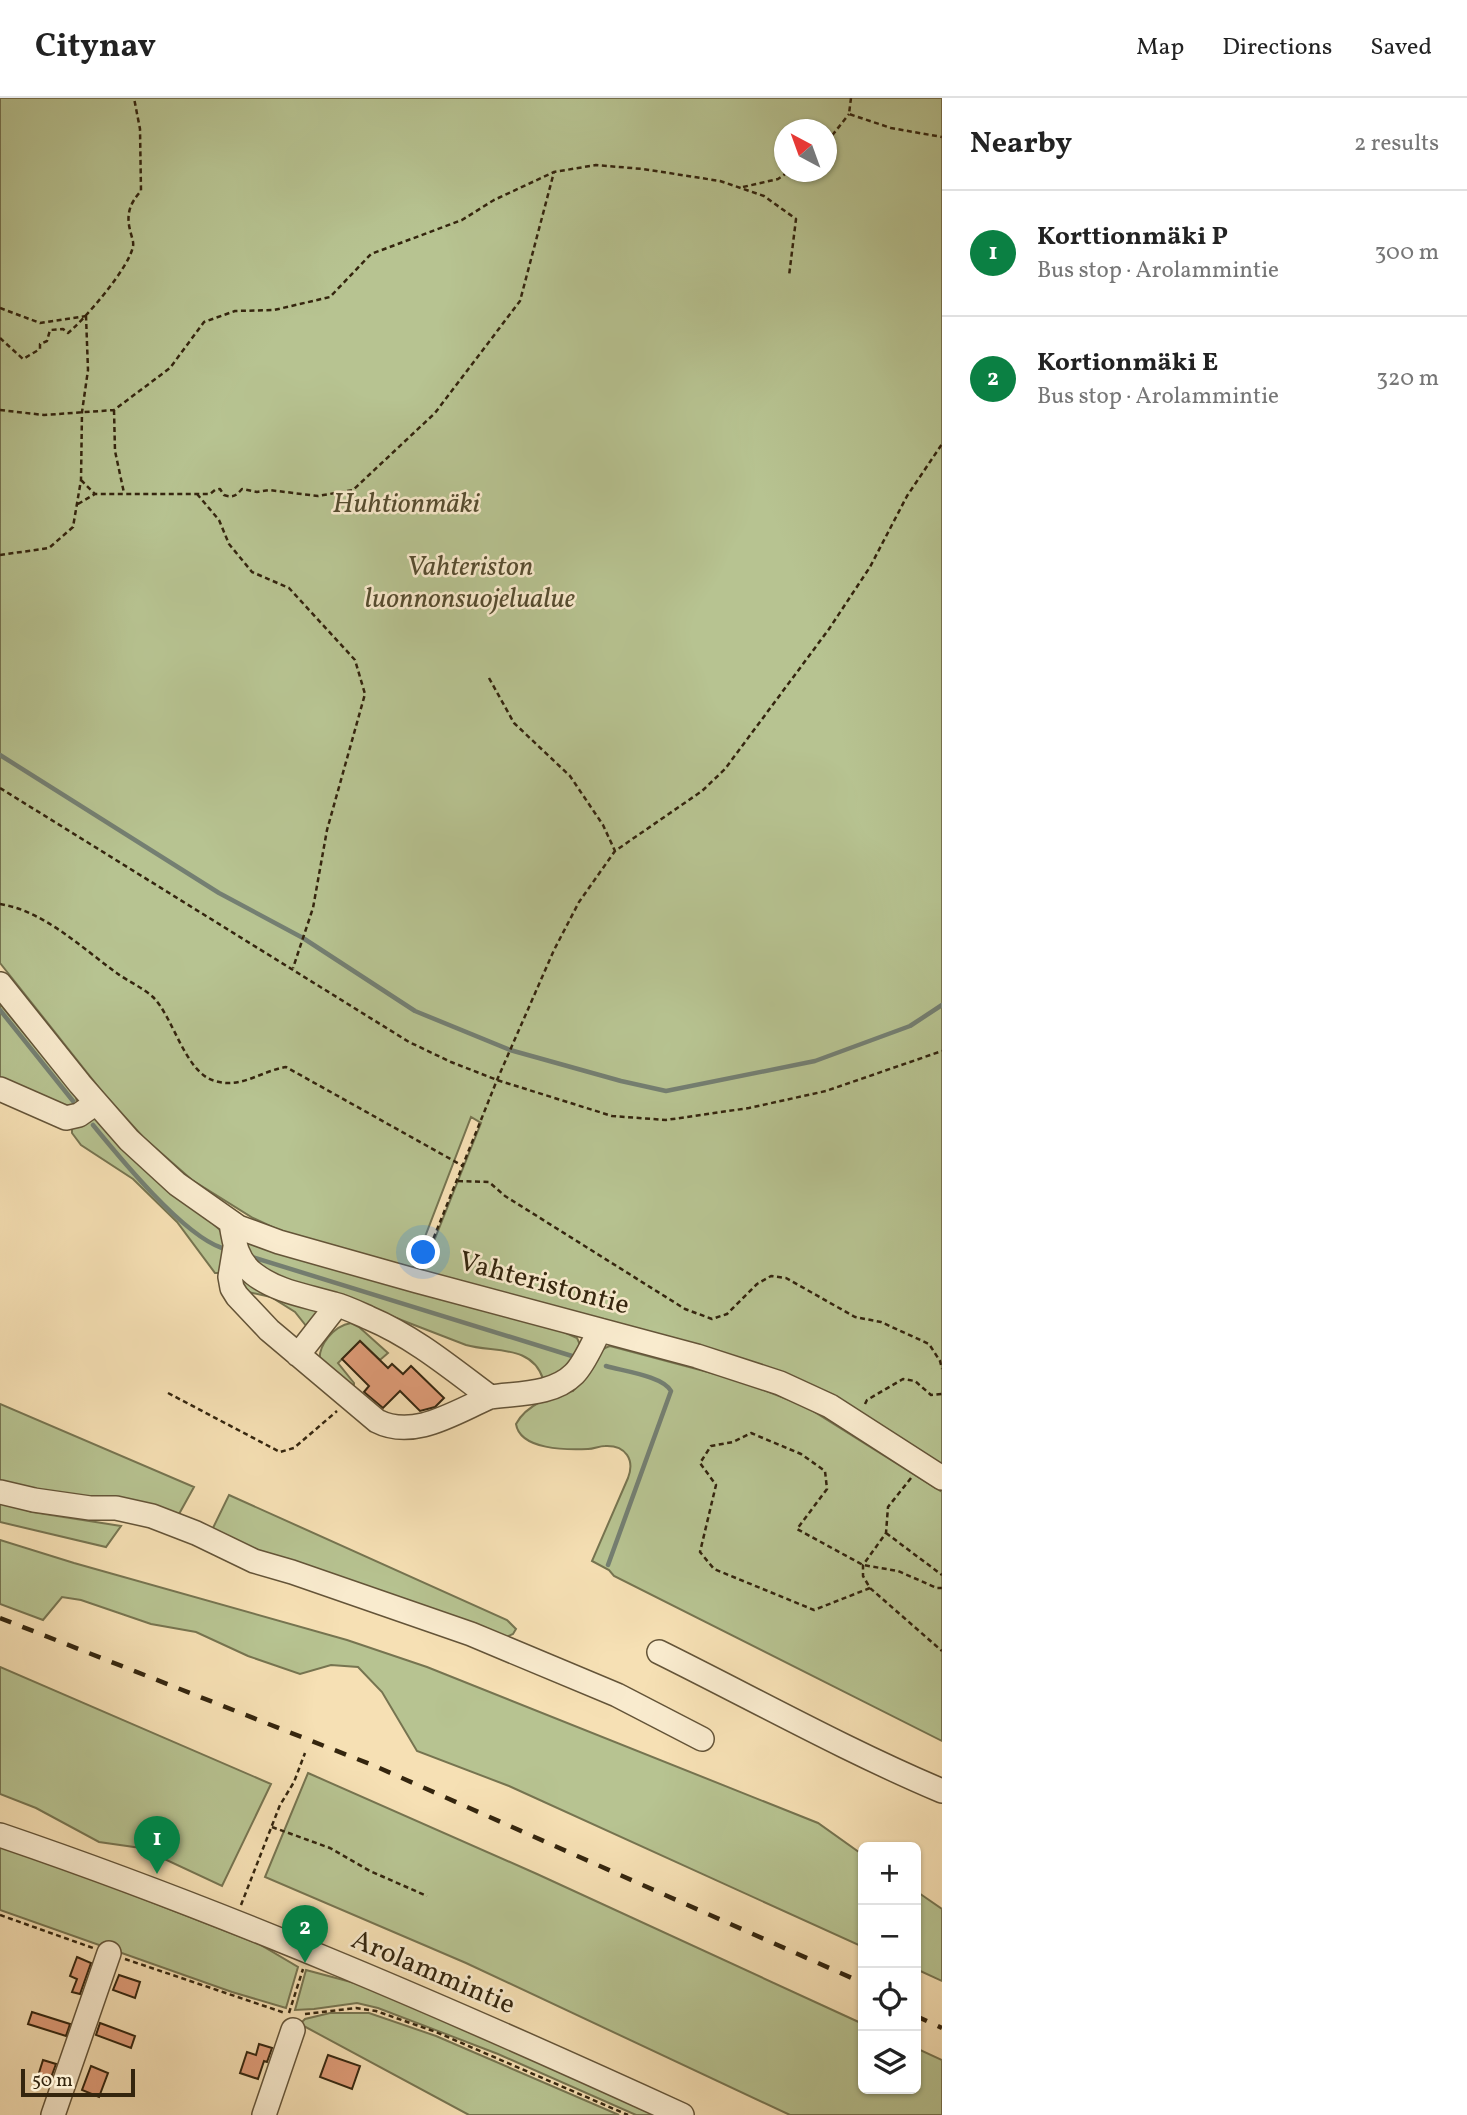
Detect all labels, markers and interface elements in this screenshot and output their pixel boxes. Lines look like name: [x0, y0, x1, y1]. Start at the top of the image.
text: Citynav: [35, 25, 156, 71]
text: Map: [1136, 31, 1184, 65]
text: Directions: [1222, 31, 1332, 65]
text: Saved: [1370, 31, 1432, 65]
north arrow: [774, 119, 837, 182]
text: Nearby: [970, 123, 1072, 165]
text: 2 results: [1354, 128, 1439, 160]
text: Korttionmäki P: [1037, 219, 1228, 255]
text: 1: [988, 237, 998, 269]
text: 300 m: [1375, 237, 1439, 269]
text: Bus stop · Arolammintie: [1037, 255, 1279, 287]
text: Kortionmäki E: [1037, 345, 1218, 381]
text: 2: [987, 363, 999, 395]
text: 320 m: [1376, 363, 1439, 395]
text: Bus stop · Arolammintie: [1037, 381, 1279, 413]
park label: Huhtionmäki: [332, 485, 481, 524]
park label: Vahteriston luonnonsuojelualue: [365, 548, 575, 619]
your location: [406, 1235, 440, 1269]
street label: Vahteristontie: [454, 1243, 634, 1325]
pin: 1: [134, 1816, 180, 1874]
map controls: [858, 1842, 921, 2094]
button: +: [858, 1842, 921, 1905]
pin: 2: [282, 1905, 328, 1963]
button: −: [858, 1905, 921, 1968]
street label: Arolammintie: [345, 1921, 521, 2025]
button: locate: [858, 1968, 921, 2031]
button: layers: [858, 2031, 921, 2094]
scale bar: [21, 2066, 135, 2098]
text: 50 m: [32, 2068, 73, 2094]

